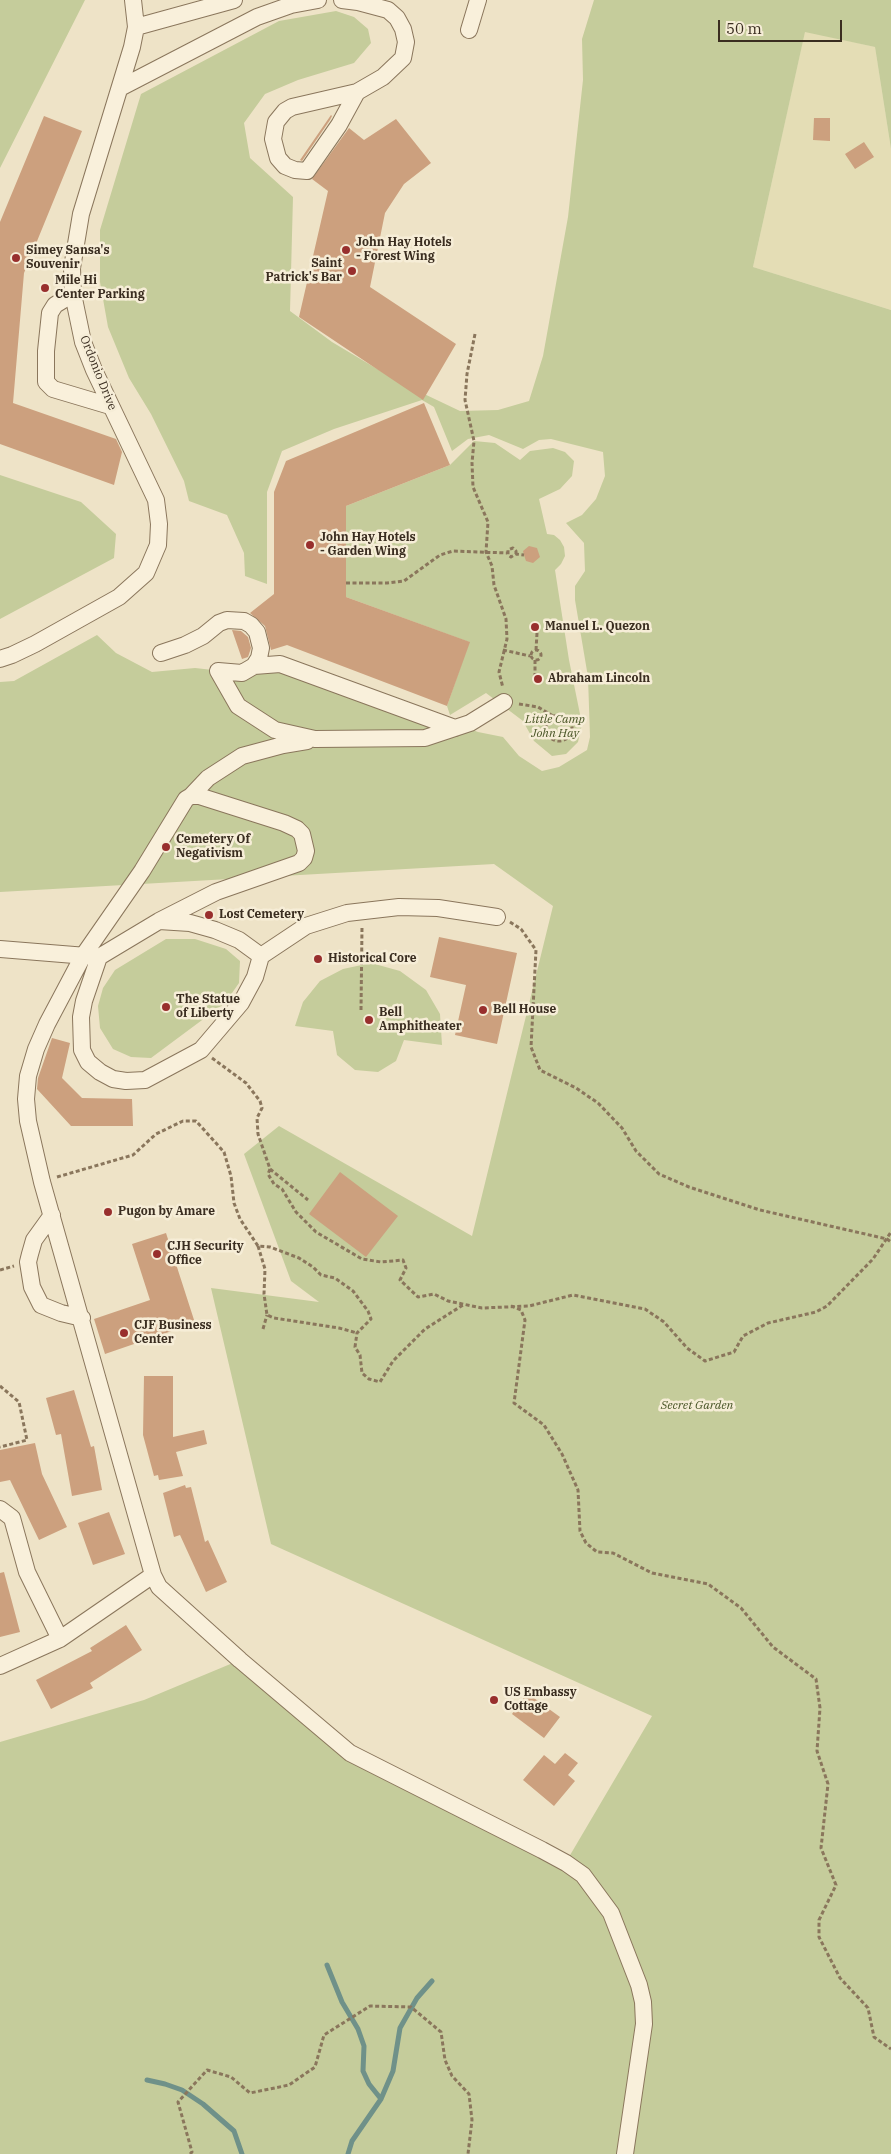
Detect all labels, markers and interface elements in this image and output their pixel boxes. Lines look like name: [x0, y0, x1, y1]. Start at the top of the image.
scale bar: [721, 10, 845, 42]
text: 50 m: [726, 19, 762, 38]
place label: John Hay Hotels - Forest Wing: [356, 236, 452, 264]
place label: Simey Sansa's Souvenir: [26, 244, 110, 272]
marker: John Hay Hotels - Forest Wing: [340, 244, 352, 256]
marker: Simey Sansa's Souvenir: [10, 252, 22, 264]
place label: Saint Patrick's Bar: [266, 257, 342, 285]
marker: Saint Patrick's Bar: [346, 265, 358, 277]
place label: Mile Hi Center Parking: [55, 274, 145, 302]
marker: Mile Hi Center Parking: [39, 282, 51, 294]
street label: Ordonio Drive: [76, 334, 120, 412]
place label: John Hay Hotels - Garden Wing: [320, 531, 416, 559]
marker: John Hay Hotels - Garden Wing: [304, 539, 316, 551]
place label: Manuel L. Quezon: [545, 620, 650, 634]
marker: Manuel L. Quezon: [529, 621, 541, 633]
place label: Abraham Lincoln: [548, 672, 650, 686]
marker: Abraham Lincoln: [532, 673, 544, 685]
park label: Little Camp John Hay: [525, 713, 585, 741]
place label: Cemetery Of Negativism: [176, 833, 250, 861]
marker: Cemetery Of Negativism: [160, 841, 172, 853]
place label: Lost Cemetery: [219, 908, 304, 922]
marker: Lost Cemetery: [203, 909, 215, 921]
place label: Historical Core: [328, 952, 417, 966]
marker: Historical Core: [312, 953, 324, 965]
place label: The Statue of Liberty: [176, 993, 240, 1021]
marker: The Statue of Liberty: [160, 1001, 172, 1013]
place label: Bell House: [493, 1003, 556, 1017]
marker: Bell House: [477, 1004, 489, 1016]
place label: Bell Amphitheater: [379, 1006, 462, 1034]
marker: Bell Amphitheater: [363, 1014, 375, 1026]
place label: Pugon by Amare: [118, 1205, 215, 1219]
marker: Pugon by Amare: [102, 1206, 114, 1218]
place label: CJH Security Office: [167, 1240, 244, 1268]
marker: CJH Security Office: [151, 1248, 163, 1260]
place label: CJF Business Center: [134, 1319, 212, 1347]
marker: CJF Business Center: [118, 1327, 130, 1339]
park label: Secret Garden: [661, 1399, 733, 1413]
place label: US Embassy Cottage: [504, 1686, 577, 1714]
marker: US Embassy Cottage: [488, 1694, 500, 1706]

